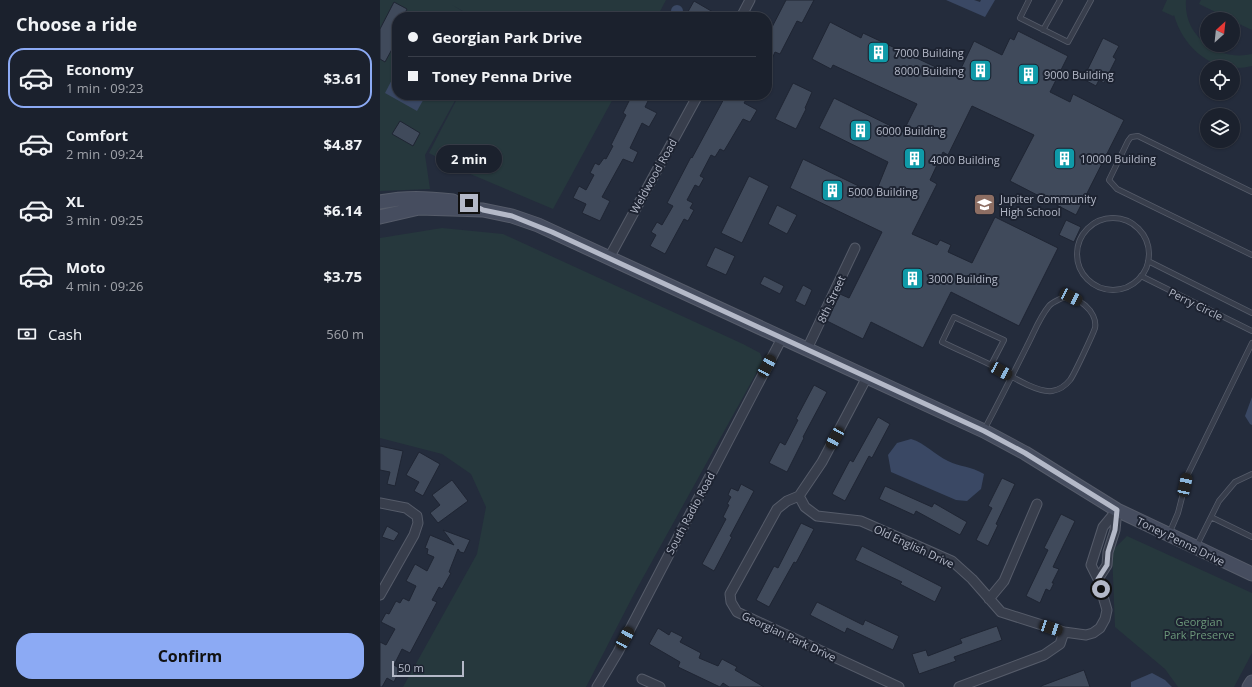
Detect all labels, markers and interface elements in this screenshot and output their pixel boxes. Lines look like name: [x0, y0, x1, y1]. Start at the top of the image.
text: Choose a ride: [16, 12, 137, 36]
north arrow: [1200, 12, 1240, 52]
map controls: [1200, 12, 1240, 148]
text: Georgian Park Drive: [432, 27, 582, 47]
building icon: 7000 Building: [865, 39, 891, 65]
place label: 7000 Building: [894, 45, 964, 60]
building icon: 8000 Building: [967, 57, 993, 83]
text: Economy: [66, 59, 134, 79]
icon: car: [18, 60, 54, 96]
button: locate: [1200, 60, 1240, 100]
building icon: 9000 Building: [1015, 61, 1041, 87]
place label: 8000 Building: [894, 63, 964, 78]
text: Toney Penna Drive: [432, 66, 572, 86]
place label: 9000 Building: [1044, 67, 1114, 82]
text: $3.61: [323, 68, 362, 88]
text: 1 min · 09:23: [66, 79, 143, 97]
button: layers: [1200, 108, 1240, 148]
building icon: 6000 Building: [848, 117, 874, 143]
place label: 6000 Building: [876, 123, 946, 138]
text: Comfort: [66, 125, 128, 145]
icon: car: [18, 126, 54, 162]
text: $4.87: [323, 134, 362, 154]
street label: Weldwood Road: [626, 136, 680, 216]
text: 2 min · 09:24: [66, 145, 143, 163]
callout: 2 min: [436, 145, 502, 173]
building icon: 10000 Building: [1051, 145, 1077, 171]
building icon: 4000 Building: [902, 146, 928, 172]
text: 2 min: [451, 150, 487, 168]
place label: 10000 Building: [1080, 151, 1156, 166]
place label: 4000 Building: [930, 152, 1000, 167]
building icon: 5000 Building: [819, 178, 845, 204]
place label: 5000 Building: [848, 184, 918, 199]
text: XL: [66, 191, 84, 211]
school or university icon: Jupiter Community High School: [972, 191, 998, 217]
place label: Jupiter Community High School: [999, 191, 1097, 219]
icon: car: [18, 192, 54, 228]
route end: [460, 194, 478, 212]
text: $6.14: [323, 200, 362, 220]
text: 3 min · 09:25: [66, 211, 143, 229]
text: Moto: [66, 257, 105, 277]
icon: car: [18, 258, 54, 294]
building icon: 3000 Building: [899, 265, 925, 291]
text: $3.75: [323, 266, 362, 286]
place label: 3000 Building: [928, 271, 998, 286]
street label: 8th Street: [814, 273, 849, 325]
text: 4 min · 09:26: [66, 277, 143, 295]
street label: Perry Circle: [1166, 284, 1226, 324]
car: [1058, 286, 1084, 308]
icon: cash: [16, 323, 38, 345]
text: Cash: [48, 324, 82, 344]
text: 560 m: [326, 325, 364, 343]
car: [756, 353, 778, 379]
car: [988, 360, 1014, 382]
car: [824, 425, 846, 451]
street label: South Radio Road: [662, 469, 718, 557]
car: [1177, 472, 1193, 498]
street label: Toney Penna Drive: [1134, 513, 1228, 569]
street label: Old English Drive: [871, 521, 957, 571]
route start: [1092, 580, 1110, 598]
street label: Georgian Park Drive: [739, 608, 839, 664]
park label: Georgian Park Preserve: [1164, 614, 1234, 642]
car: [1038, 619, 1064, 637]
car: [614, 625, 636, 651]
button: Confirm: [16, 633, 364, 679]
scale bar: [392, 659, 464, 678]
text: 50 m: [398, 660, 424, 675]

